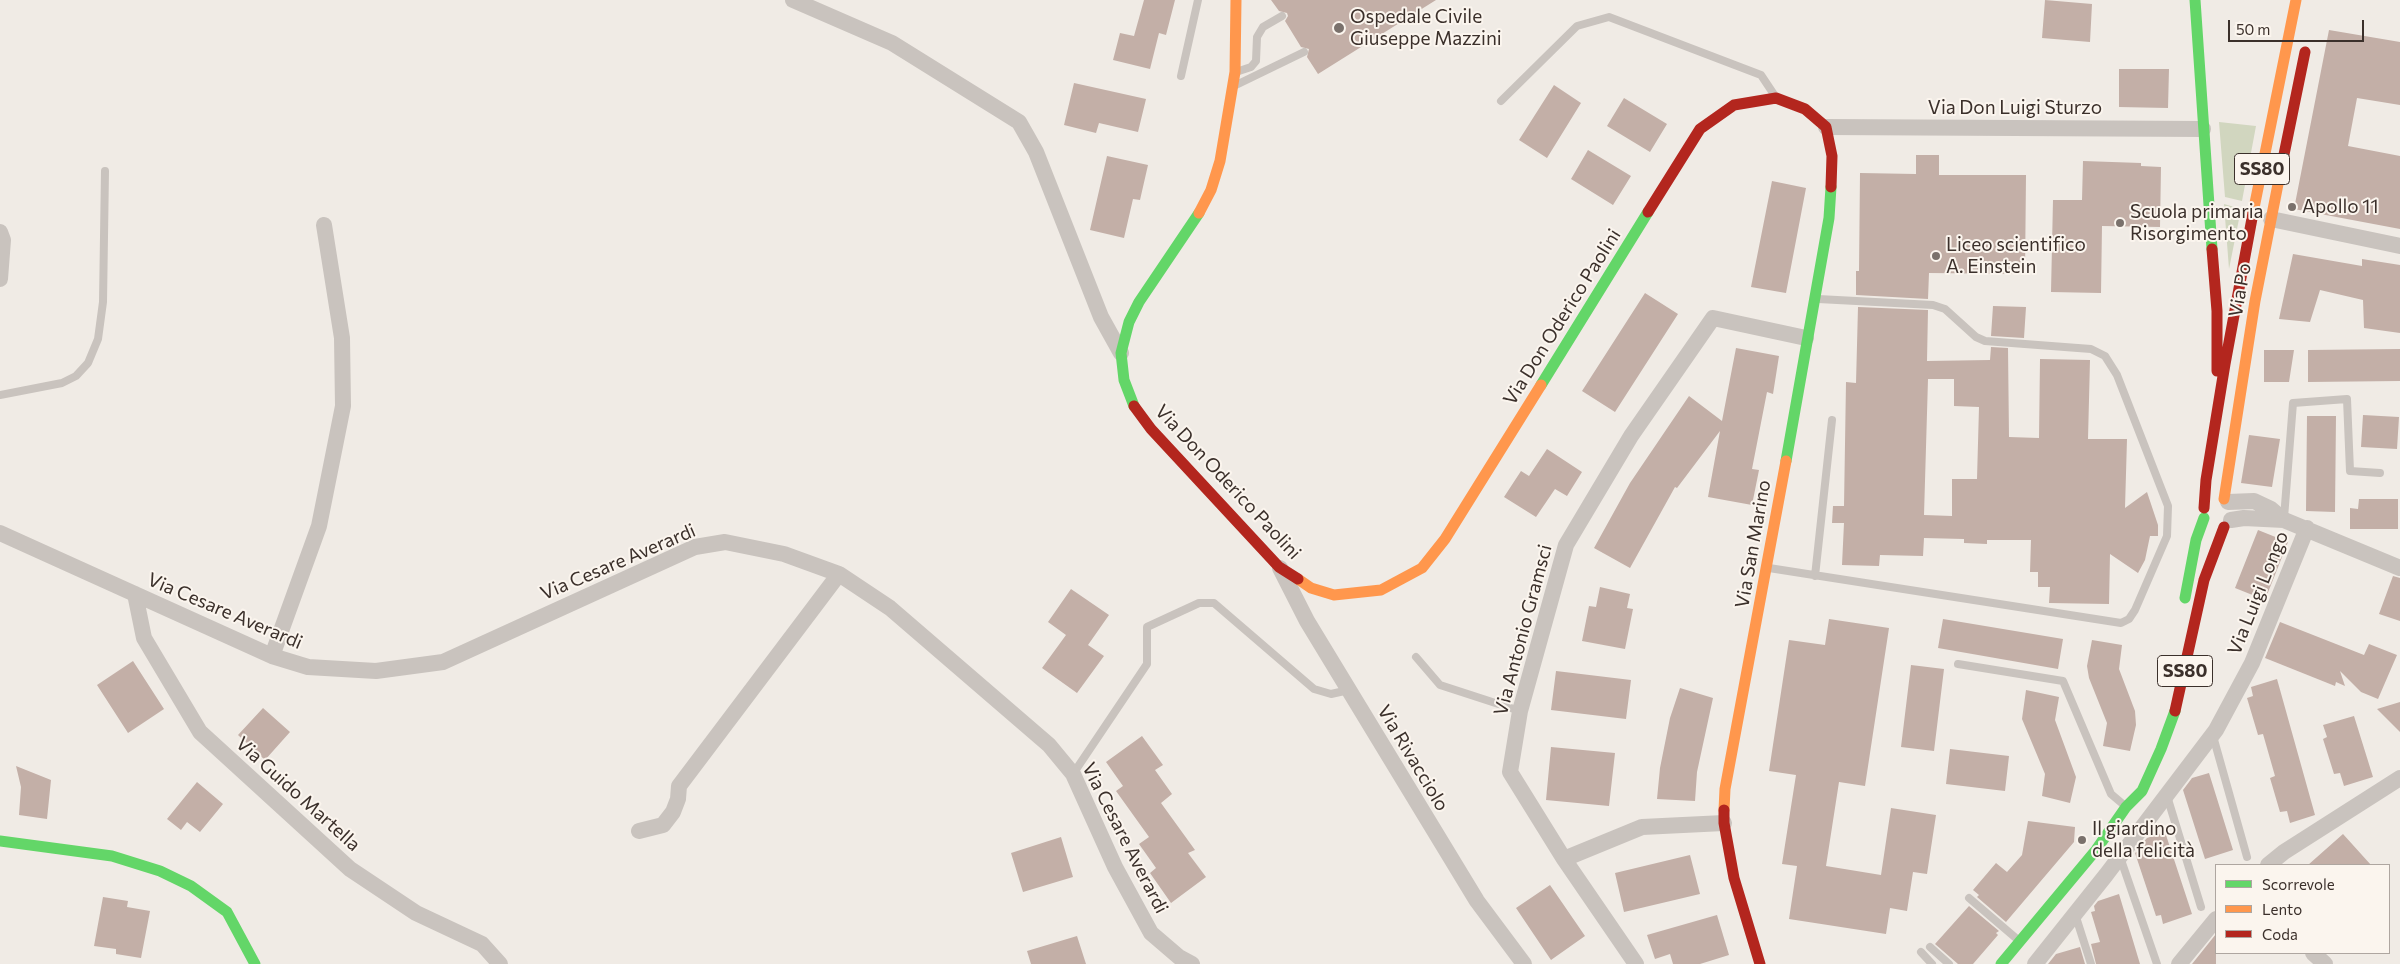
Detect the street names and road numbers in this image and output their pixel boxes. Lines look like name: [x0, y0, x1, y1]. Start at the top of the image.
street label: Via Don Luigi Sturzo: [1928, 97, 2102, 119]
road number: SS80: [2234, 153, 2290, 184]
street label: Via Don Oderico Paolini: [1498, 225, 1626, 409]
street label: Via Po: [2224, 261, 2256, 319]
street label: Via Don Oderico Paolini: [1150, 400, 1306, 564]
street label: Via San Marino: [1731, 478, 1775, 610]
street label: Via Cesare Averardi: [537, 519, 699, 605]
street label: Via Luigi Longo: [2223, 528, 2293, 658]
street label: Via Antonio Gramsci: [1489, 542, 1557, 718]
street label: Via Cesare Averardi: [144, 568, 306, 654]
road number: SS80: [2158, 656, 2212, 686]
street label: Via Rivacciolo: [1372, 701, 1454, 815]
street label: Via Guido Martella: [231, 732, 365, 856]
street label: Via Cesare Averardi: [1077, 759, 1173, 917]

